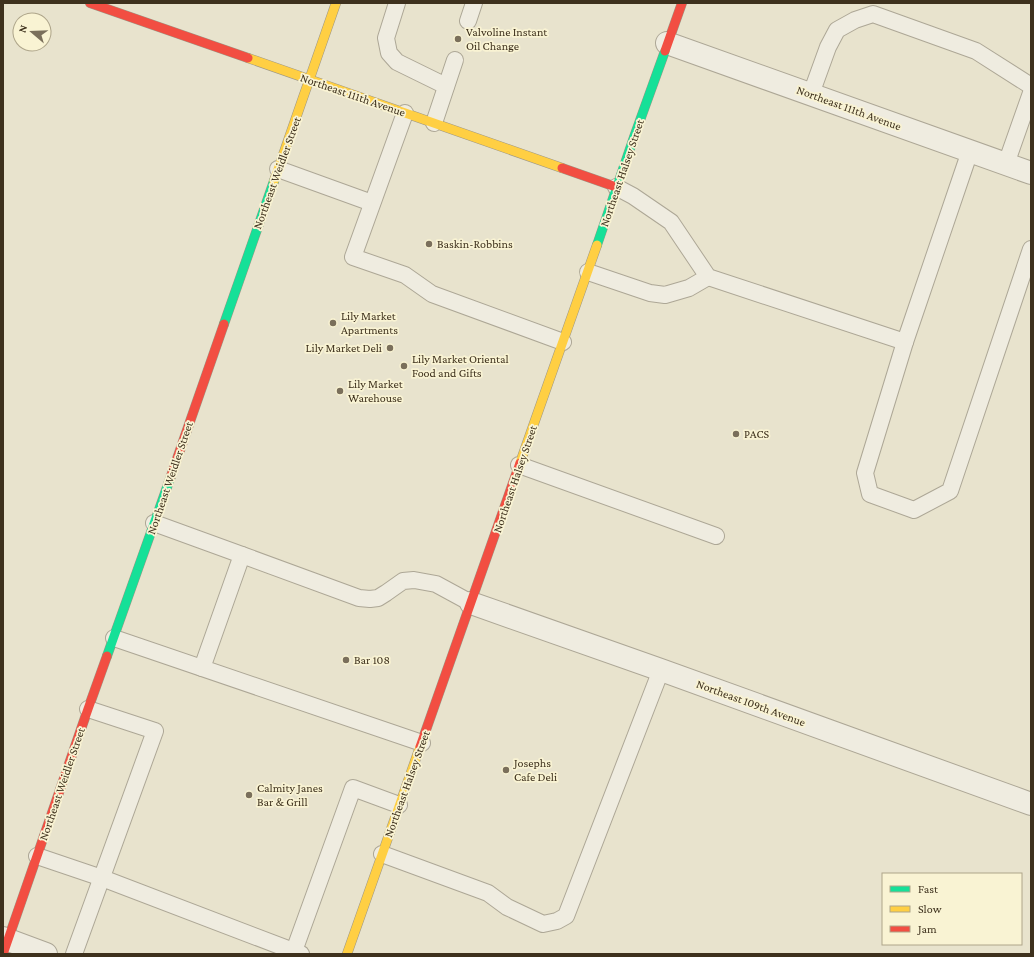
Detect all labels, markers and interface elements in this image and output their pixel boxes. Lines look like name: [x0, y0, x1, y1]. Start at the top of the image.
north arrow: [12, 12, 52, 52]
text: N: [16, 23, 30, 34]
place label: Valvoline Instant Oil Change: [466, 25, 548, 53]
marker: Valvoline Instant Oil Change: [453, 34, 463, 44]
street label: Northeast 111th Avenue: [299, 70, 407, 120]
street label: Northeast 111th Avenue: [795, 83, 903, 133]
street label: Northeast Weidler Street: [250, 114, 304, 231]
street label: Northeast Halsey Street: [597, 116, 647, 229]
place label: Baskin-Robbins: [437, 237, 513, 251]
marker: Baskin-Robbins: [424, 239, 434, 249]
place label: Lily Market Apartments: [341, 309, 398, 337]
marker: Lily Market Apartments: [328, 318, 338, 328]
place label: Lily Market Deli: [306, 341, 382, 355]
marker: Lily Market Deli: [385, 343, 395, 353]
place label: Lily Market Oriental Food and Gifts: [412, 352, 509, 380]
marker: Lily Market Oriental Food and Gifts: [399, 361, 409, 371]
place label: Lily Market Warehouse: [348, 377, 404, 405]
marker: Lily Market Warehouse: [335, 386, 345, 396]
street label: Northeast Weidler Street: [144, 419, 196, 536]
street label: Northeast Halsey Street: [490, 422, 540, 535]
place label: PACS: [744, 427, 769, 441]
marker: PACS: [731, 429, 741, 439]
place label: Bar 108: [354, 653, 390, 667]
marker: Bar 108: [341, 655, 351, 665]
street label: Northeast 109th Avenue: [695, 677, 807, 729]
street label: Northeast Weidler Street: [36, 725, 88, 842]
street label: Northeast Halsey Street: [381, 728, 433, 839]
place label: Josephs Cafe Deli: [513, 756, 557, 784]
marker: Josephs Cafe Deli: [501, 765, 511, 775]
place label: Calmity Janes Bar & Grill: [257, 781, 323, 809]
marker: Calmity Janes Bar & Grill: [244, 790, 254, 800]
legend: [882, 873, 1022, 945]
text: Fast: [918, 882, 939, 896]
text: Slow: [918, 902, 942, 916]
text: Jam: [917, 922, 937, 936]

